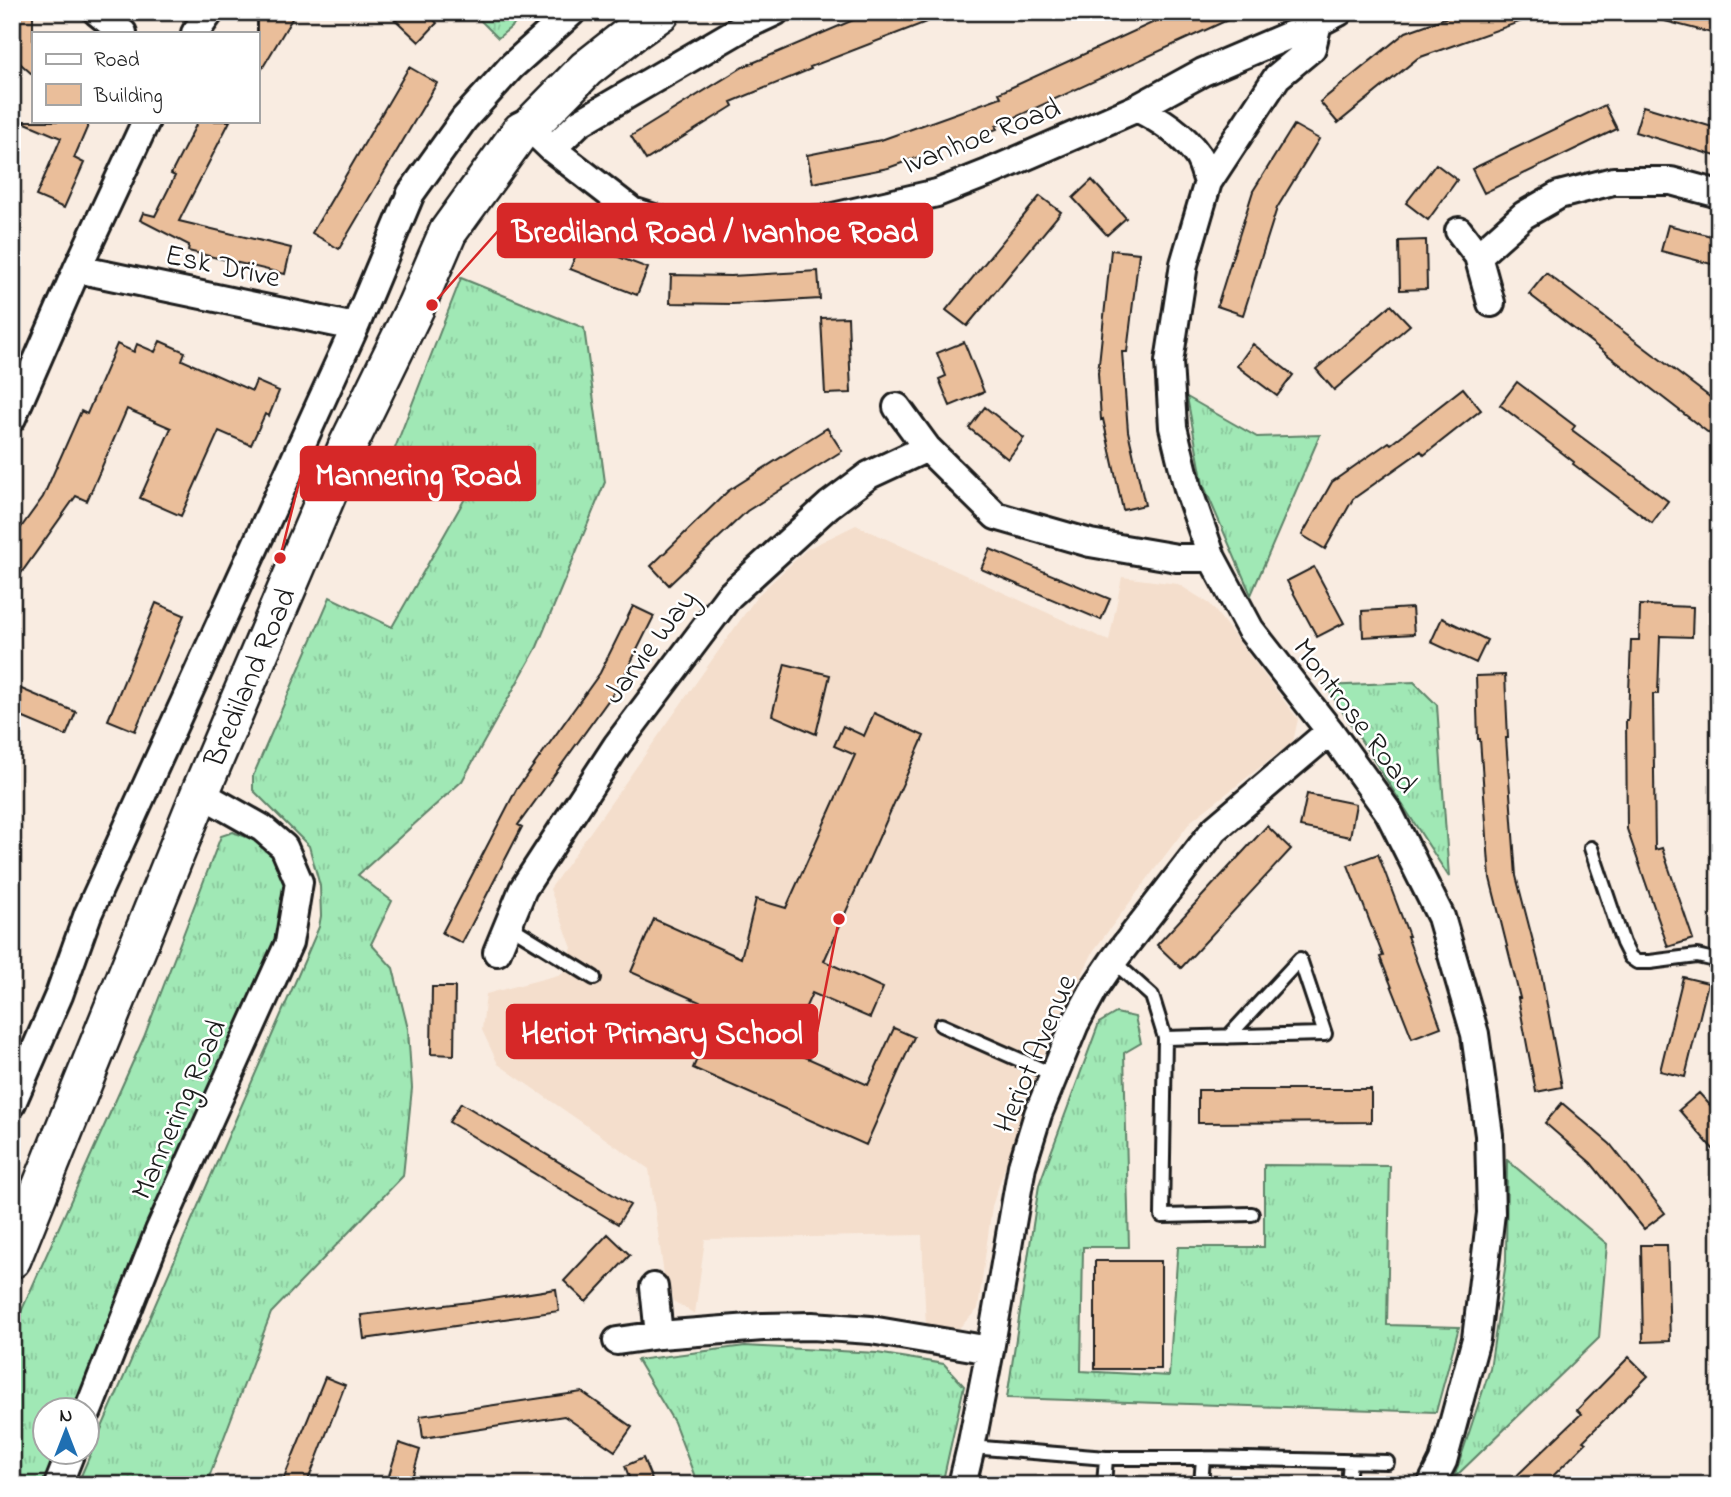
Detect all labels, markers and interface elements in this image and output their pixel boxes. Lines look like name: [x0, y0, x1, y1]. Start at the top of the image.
legend: [32, 32, 259, 122]
text: Road: [94, 46, 140, 76]
text: Building: [93, 82, 163, 114]
street label: Ivanhoe Road: [897, 88, 1067, 188]
callout: Brediland Road / Ivanhoe Road: [498, 204, 932, 257]
text: Brediland Road / Ivanhoe Road: [510, 211, 918, 258]
street label: Esk Drive: [161, 234, 285, 302]
callout: Mannering Road: [301, 447, 535, 500]
text: Mannering Road: [315, 454, 521, 502]
street label: Jarvie Way: [593, 581, 709, 715]
street label: Brediland Road: [194, 582, 309, 776]
street label: Montrose Road: [1280, 630, 1427, 804]
street label: Heriot Avenue: [984, 968, 1090, 1140]
callout: Heriot Primary School: [507, 1005, 817, 1058]
text: Heriot Primary School: [521, 1012, 803, 1060]
street label: Mannering Road: [121, 1013, 240, 1207]
north arrow: [32, 1396, 102, 1466]
text: N: [60, 1403, 73, 1430]

